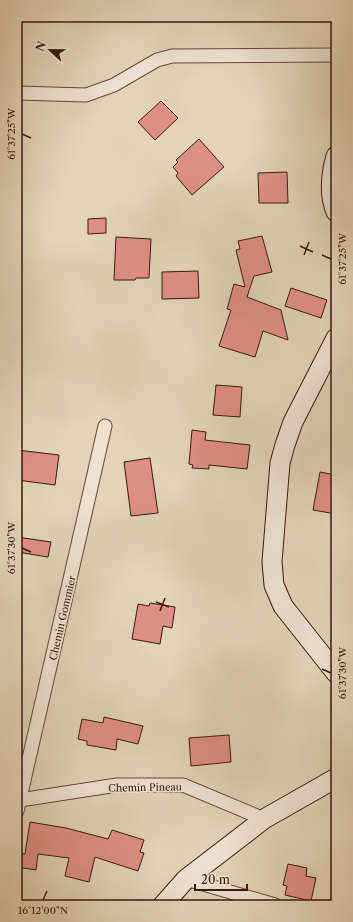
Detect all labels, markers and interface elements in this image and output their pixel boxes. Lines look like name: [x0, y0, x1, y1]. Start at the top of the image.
north arrow: [30, 30, 70, 70]
text: N: [32, 39, 49, 53]
text: 61°37'25"W: [5, 107, 18, 160]
text: 61°37'25"W: [336, 232, 349, 285]
text: 61°37'30"W: [5, 521, 18, 574]
street label: Chemin Gommier: [46, 574, 79, 662]
text: 61°37'30"W: [336, 646, 349, 699]
street label: Chemin Pineau: [108, 780, 182, 795]
scale bar: [195, 866, 247, 892]
text: 20 m: [201, 872, 230, 887]
text: 16°12'00"N: [18, 904, 68, 917]

